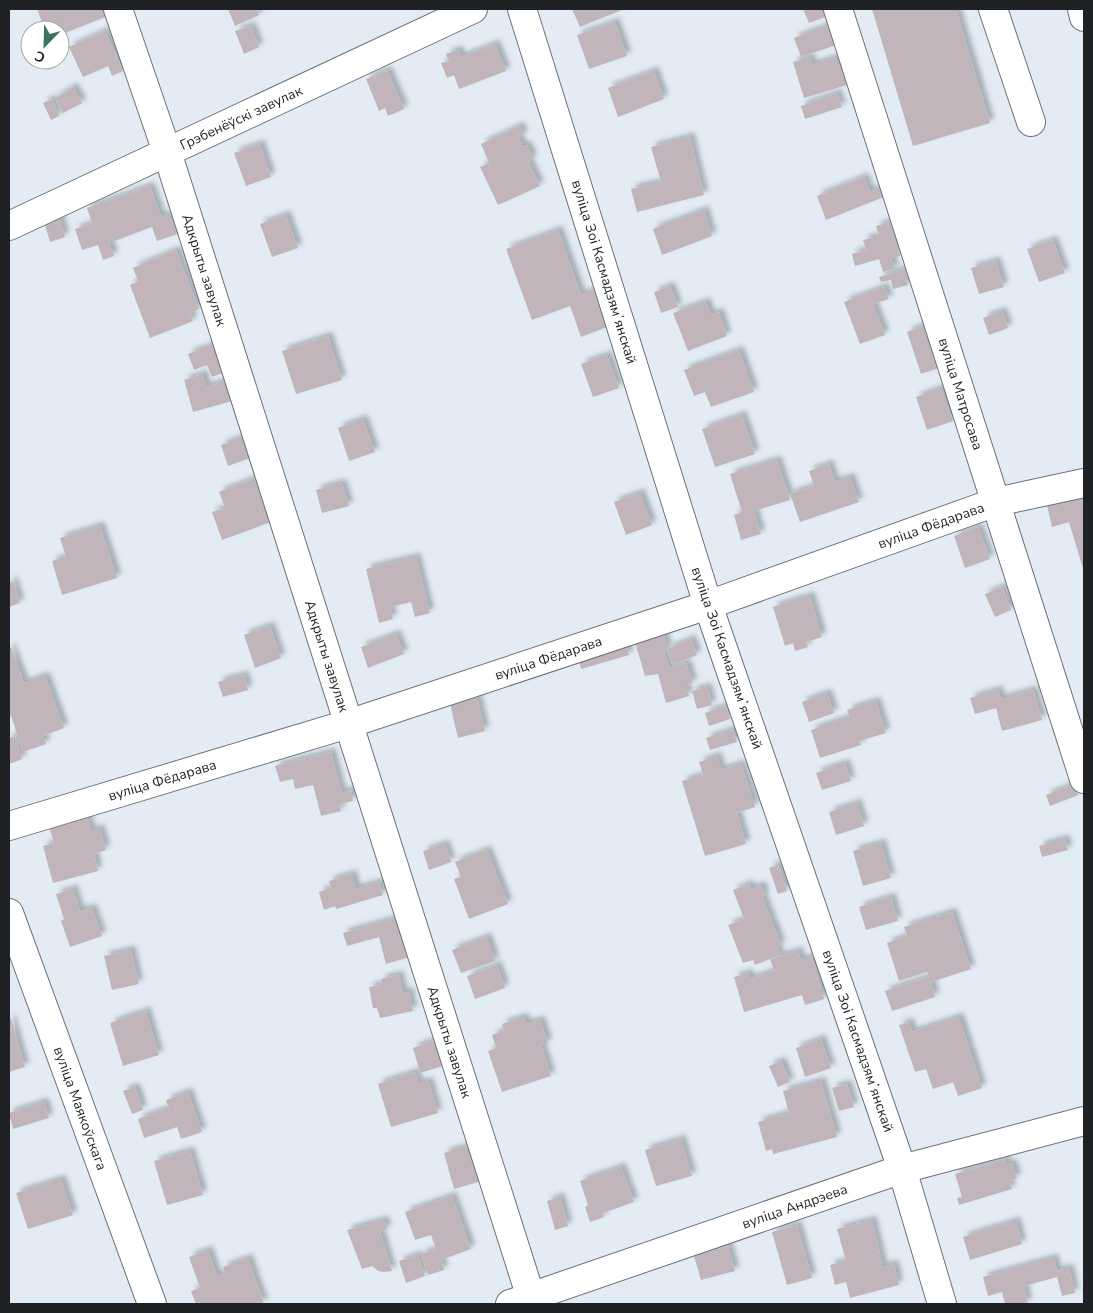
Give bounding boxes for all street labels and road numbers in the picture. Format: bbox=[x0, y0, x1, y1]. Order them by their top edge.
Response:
street label: Грэбенёўскі завулак bbox=[177, 80, 306, 154]
street label: вуліца Зоі Касмадзямʼянскай bbox=[567, 178, 641, 366]
street label: Адкрыты завулак bbox=[178, 212, 231, 329]
street label: вуліца Матросава bbox=[934, 335, 988, 452]
street label: вуліца Фёдарава bbox=[875, 497, 987, 553]
street label: вуліца Зоі Касмадзямʼянскай bbox=[687, 564, 767, 752]
street label: Адкрыты завулак bbox=[300, 598, 354, 715]
street label: вуліца Фёдарава bbox=[492, 631, 604, 684]
street label: вуліца Фёдарава bbox=[106, 755, 219, 805]
street label: вуліца Зоі Касмадзямʼянскай bbox=[818, 947, 898, 1135]
street label: Адкрыты завулак bbox=[423, 984, 477, 1101]
street label: вуліца Маякоўскага bbox=[49, 1044, 112, 1173]
street label: вуліца Андрэева bbox=[739, 1179, 850, 1233]

